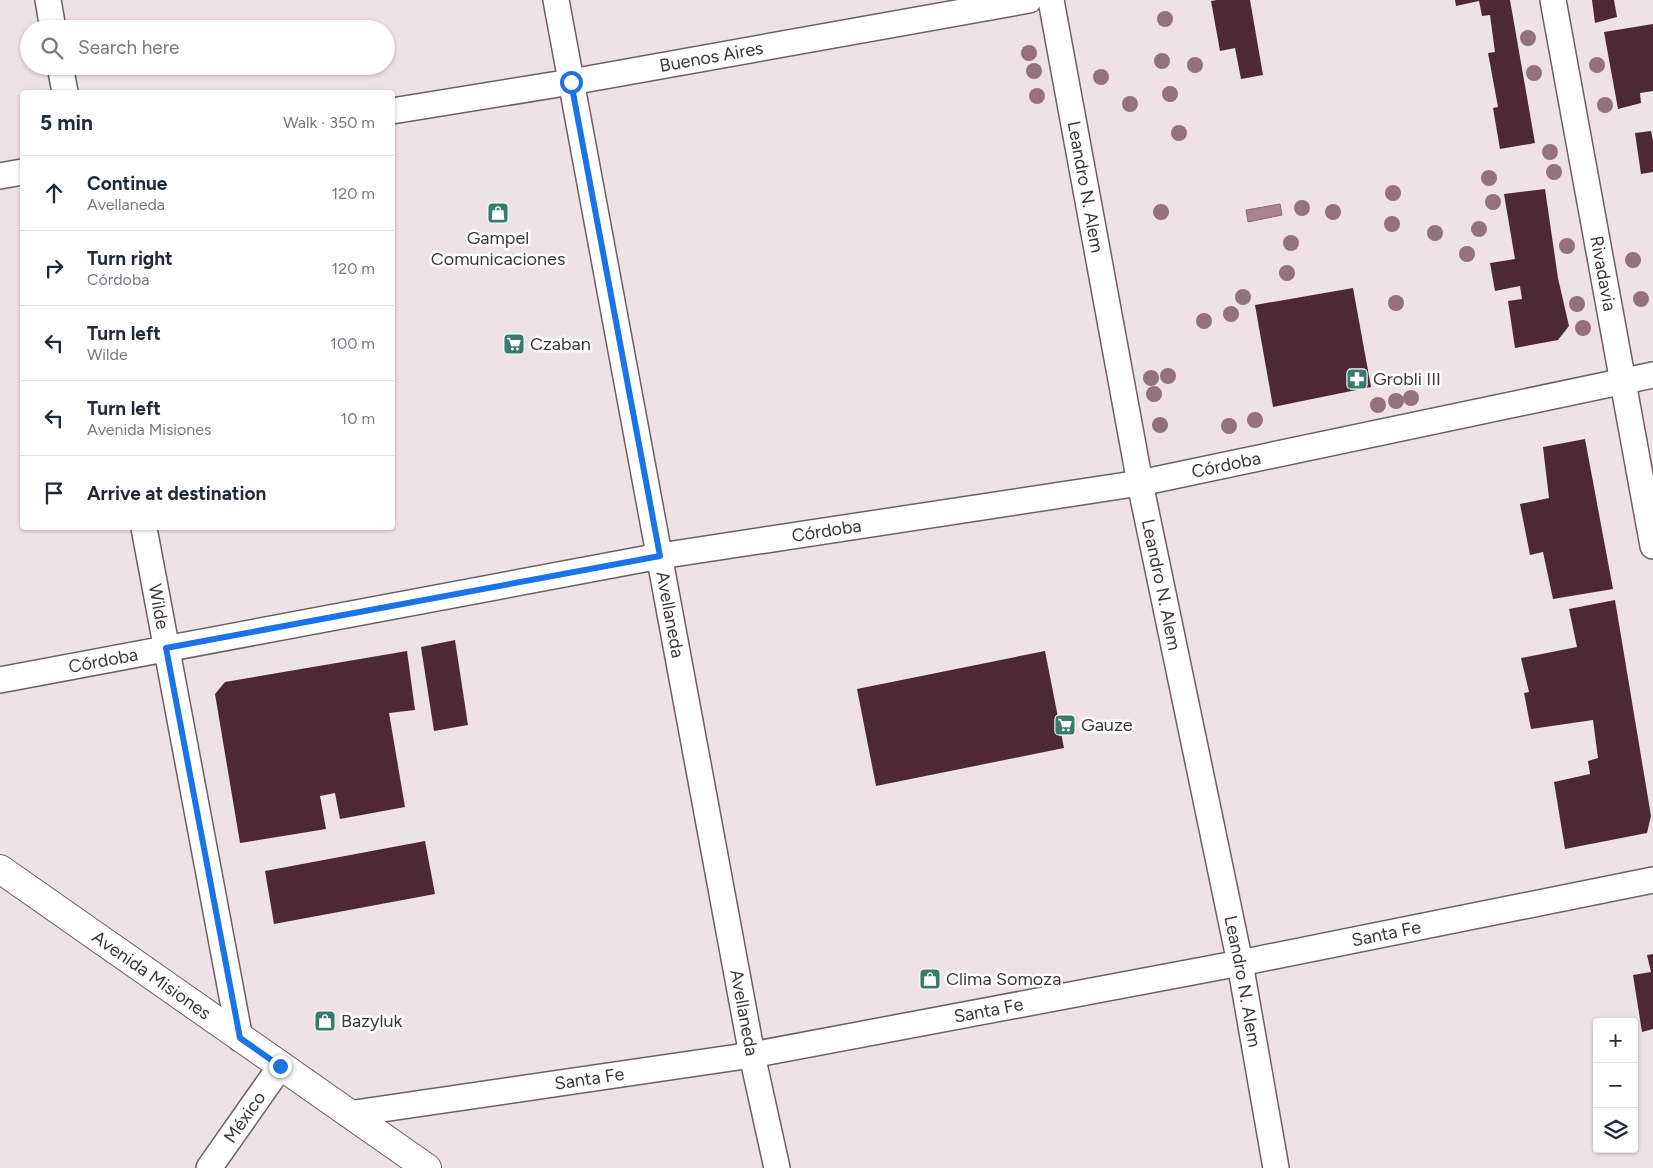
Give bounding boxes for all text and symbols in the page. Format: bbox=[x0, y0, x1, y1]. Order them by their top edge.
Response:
search box bbox=[20, 20, 395, 75]
icon: search bbox=[38, 34, 66, 62]
text: Search here bbox=[78, 36, 180, 59]
street label: Buenos Aires bbox=[658, 37, 765, 77]
route start bbox=[560, 71, 583, 94]
text: 5 min bbox=[40, 110, 93, 135]
text: Walk · 350 m bbox=[283, 113, 375, 132]
street label: Leandro N. Alem bbox=[1063, 119, 1108, 254]
text: Continue bbox=[87, 172, 167, 195]
icon: ahead bbox=[40, 179, 68, 207]
text: 120 m bbox=[332, 184, 375, 203]
text: Avellaneda bbox=[87, 195, 165, 214]
shop icon: Gampel Comunicaciones bbox=[486, 201, 510, 225]
place label: Gampel Comunicaciones bbox=[431, 227, 565, 270]
street label: Rivadavia bbox=[1585, 234, 1621, 313]
text: Turn right bbox=[87, 247, 173, 270]
icon: right bbox=[40, 254, 68, 282]
text: 120 m bbox=[332, 259, 375, 278]
text: Córdoba bbox=[87, 270, 149, 289]
text: Turn left bbox=[87, 322, 161, 345]
icon: left bbox=[40, 329, 68, 357]
supermarket icon: Czaban bbox=[502, 332, 526, 356]
place label: Czaban bbox=[530, 333, 591, 355]
text: 100 m bbox=[330, 334, 375, 353]
text: Wilde bbox=[87, 345, 128, 364]
pharmacy icon: Grobli III bbox=[1345, 367, 1369, 391]
place label: Grobli III bbox=[1373, 368, 1441, 390]
text: Turn left bbox=[87, 397, 161, 420]
icon: left bbox=[40, 404, 68, 432]
text: 10 m bbox=[341, 409, 375, 428]
text: Avenida Misiones bbox=[87, 420, 211, 439]
street label: Córdoba bbox=[1189, 447, 1263, 483]
icon: arrive bbox=[40, 479, 68, 507]
text: Arrive at destination bbox=[87, 482, 266, 505]
street label: Córdoba bbox=[790, 515, 863, 547]
street label: Leandro N. Alem bbox=[1137, 517, 1186, 652]
street label: Avellaneda bbox=[651, 569, 689, 660]
street label: Wilde bbox=[144, 582, 174, 631]
street label: Córdoba bbox=[67, 643, 140, 678]
supermarket icon: Gauze bbox=[1053, 713, 1077, 737]
place label: Gauze bbox=[1081, 714, 1133, 736]
street label: Leandro N. Alem bbox=[1219, 914, 1266, 1049]
street label: Santa Fe bbox=[1350, 916, 1423, 951]
street label: Avenida Misiones bbox=[88, 926, 215, 1024]
shop icon: Clima Somoza bbox=[918, 967, 942, 991]
street label: Avellaneda bbox=[725, 968, 763, 1058]
place label: Clima Somoza bbox=[946, 968, 1061, 990]
street label: Santa Fe bbox=[952, 993, 1025, 1028]
shop icon: Bazyluk bbox=[313, 1009, 337, 1033]
place label: Bazyluk bbox=[341, 1010, 402, 1032]
map controls bbox=[1593, 1018, 1638, 1153]
button: + bbox=[1593, 1018, 1638, 1063]
route end bbox=[269, 1055, 292, 1078]
street label: Santa Fe bbox=[553, 1063, 626, 1095]
button: − bbox=[1593, 1063, 1638, 1108]
street label: México bbox=[219, 1087, 270, 1147]
button: layers bbox=[1593, 1108, 1638, 1153]

